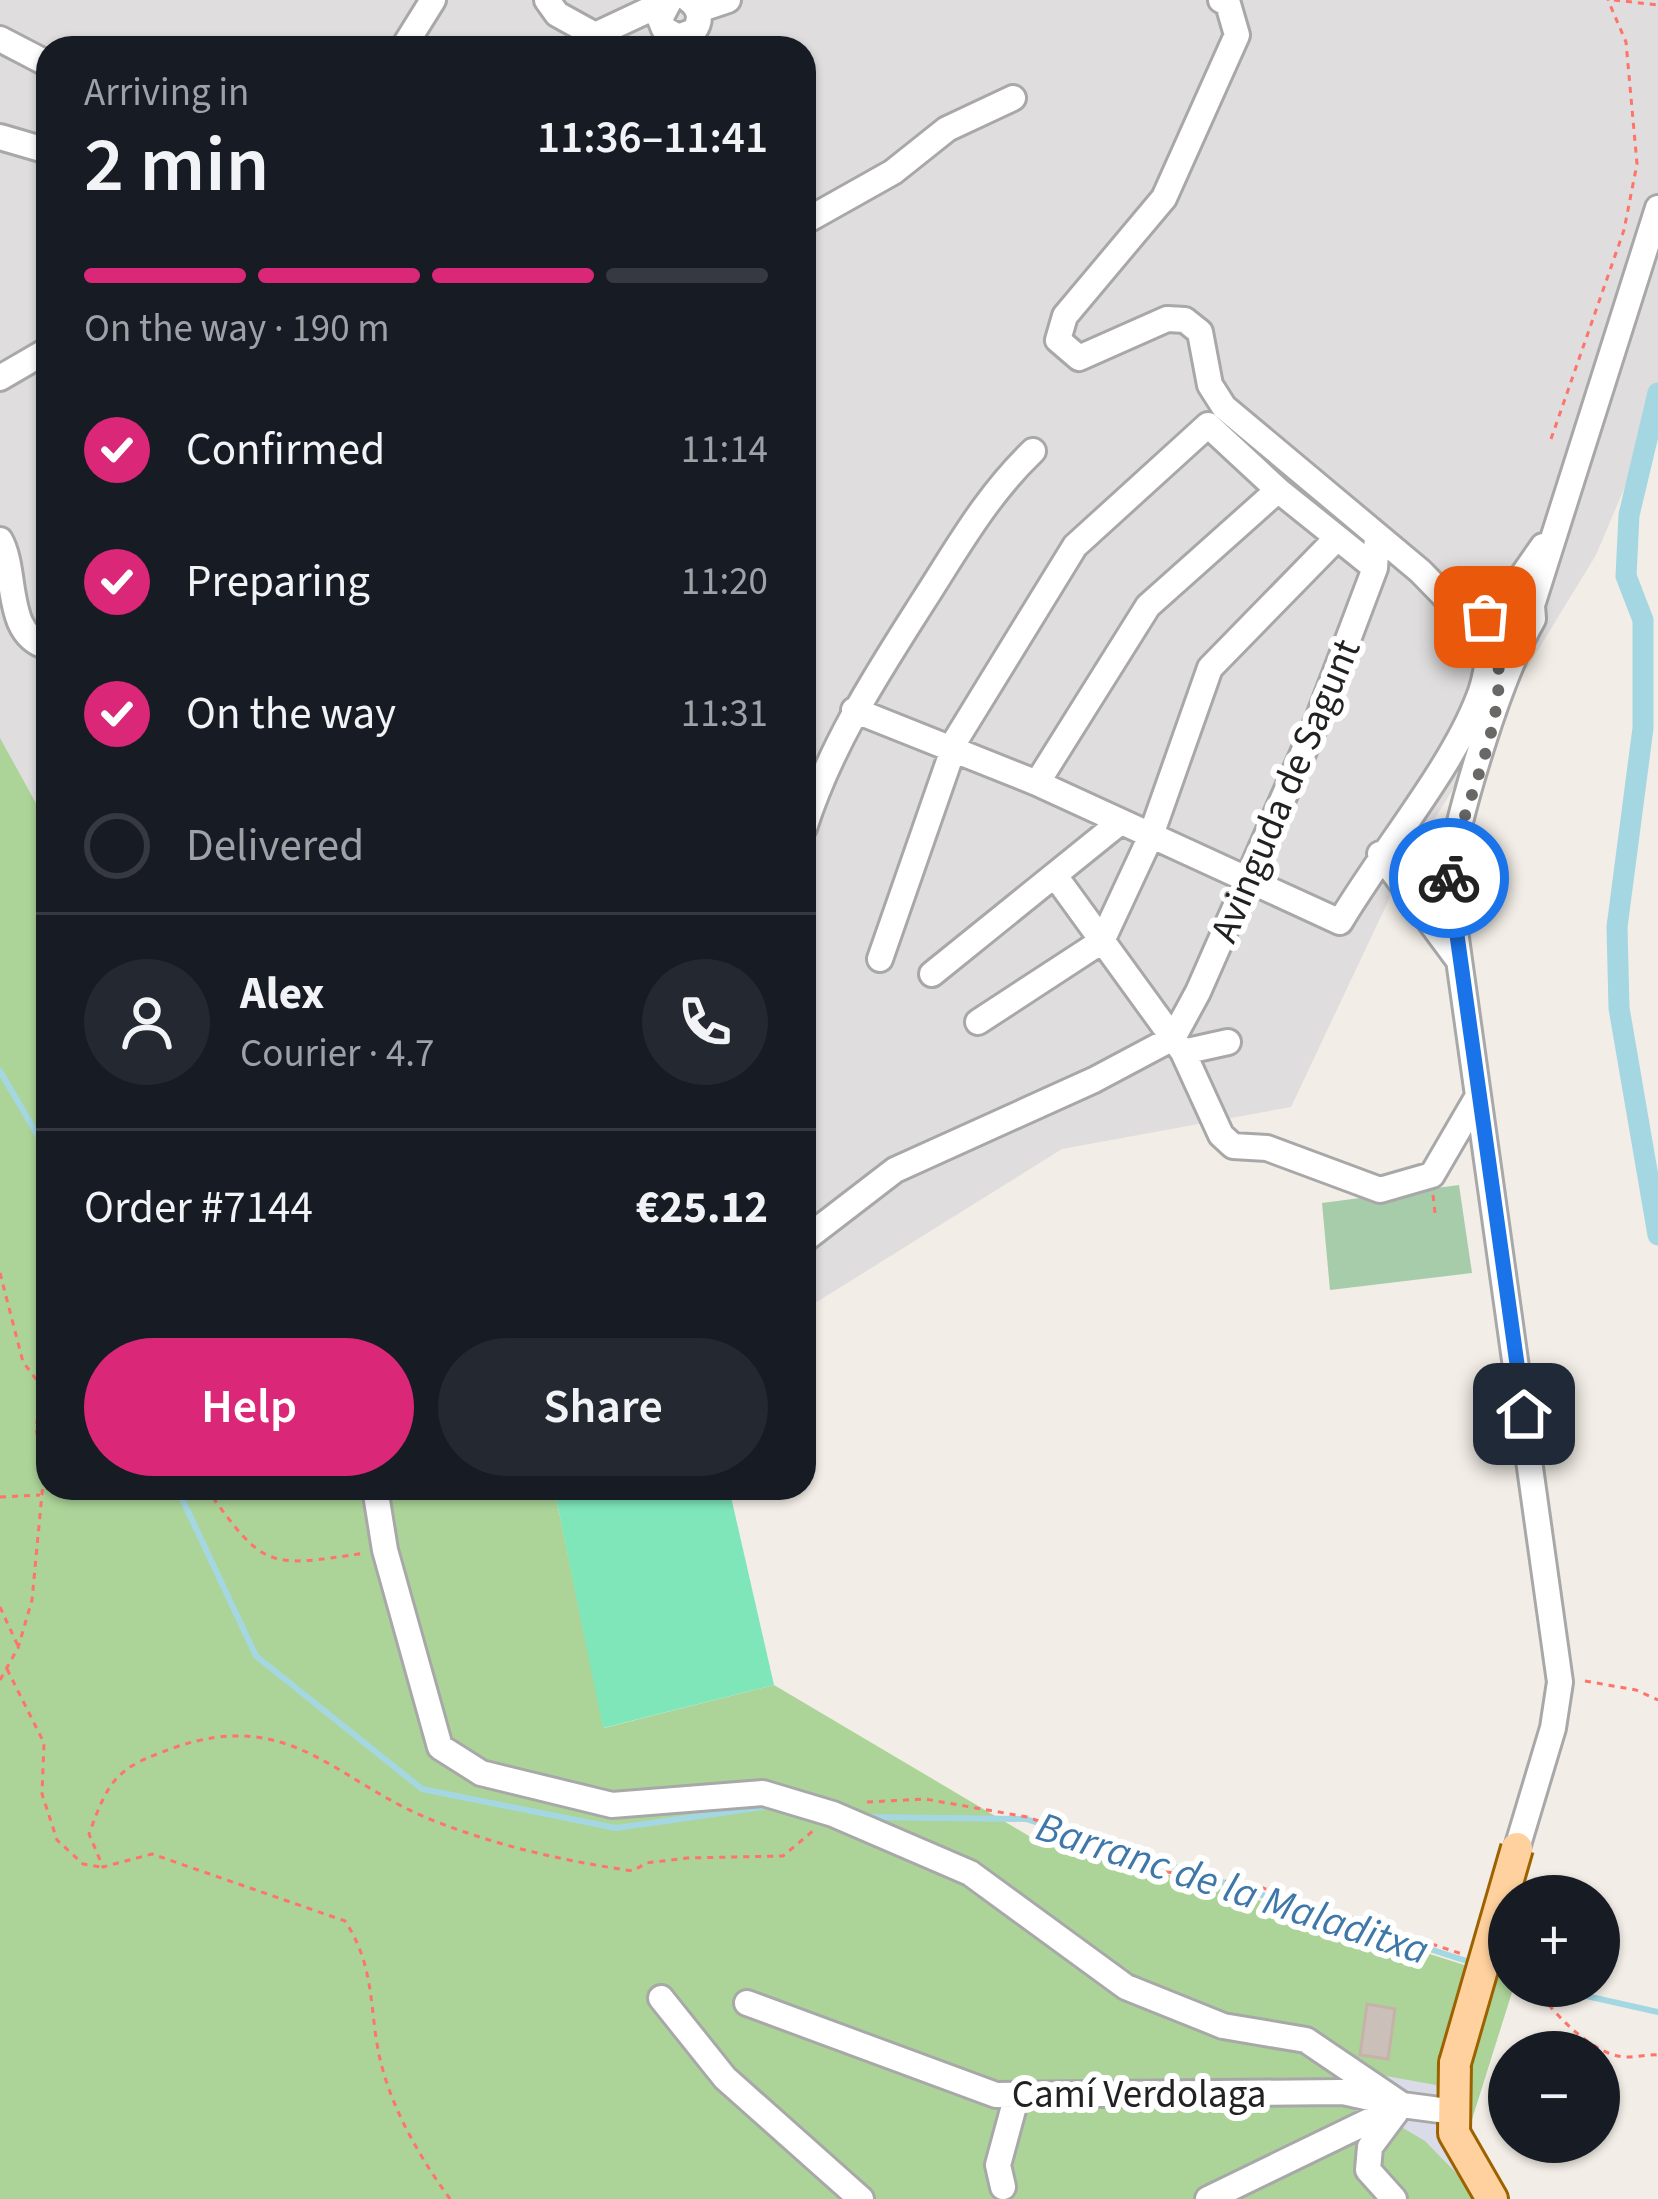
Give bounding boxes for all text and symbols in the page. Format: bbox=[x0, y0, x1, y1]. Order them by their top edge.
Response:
text: Arriving in bbox=[84, 65, 249, 121]
text: 11:36–11:41 bbox=[537, 106, 768, 170]
text: 2 min bbox=[84, 110, 269, 221]
text: On the way · 190 m bbox=[84, 301, 390, 357]
icon: check bbox=[84, 417, 150, 483]
text: Confirmed bbox=[186, 418, 385, 482]
text: 11:14 bbox=[681, 422, 768, 478]
icon: check bbox=[84, 549, 150, 615]
text: Preparing bbox=[186, 550, 370, 614]
text: 11:20 bbox=[681, 554, 768, 610]
pin bbox=[1434, 566, 1536, 668]
icon: bag bbox=[1452, 584, 1518, 650]
street label: Avinguda de Sagunt bbox=[1197, 630, 1375, 951]
icon: check bbox=[84, 681, 150, 747]
text: On the way bbox=[186, 682, 396, 746]
text: 11:31 bbox=[681, 686, 768, 742]
text: Delivered bbox=[186, 814, 364, 878]
courier bbox=[1389, 818, 1509, 938]
icon: bike bbox=[1416, 845, 1482, 911]
button: person bbox=[84, 959, 210, 1085]
button: phone bbox=[642, 959, 768, 1085]
text: Alex bbox=[240, 962, 324, 1026]
text: Courier · 4.7 bbox=[240, 1026, 434, 1082]
text: Order #7144 bbox=[84, 1176, 313, 1240]
text: €25.12 bbox=[636, 1176, 768, 1240]
button: Help bbox=[84, 1338, 414, 1476]
button: Share bbox=[438, 1338, 768, 1476]
pin bbox=[1473, 1363, 1575, 1465]
icon: home bbox=[1491, 1381, 1557, 1447]
water label: Barranc de la Maladitxa bbox=[1029, 1797, 1436, 1981]
map controls bbox=[1488, 1875, 1620, 2163]
button: + bbox=[1488, 1875, 1620, 2007]
button: − bbox=[1488, 2031, 1620, 2163]
street label: Camí Verdolaga bbox=[1012, 2067, 1266, 2123]

